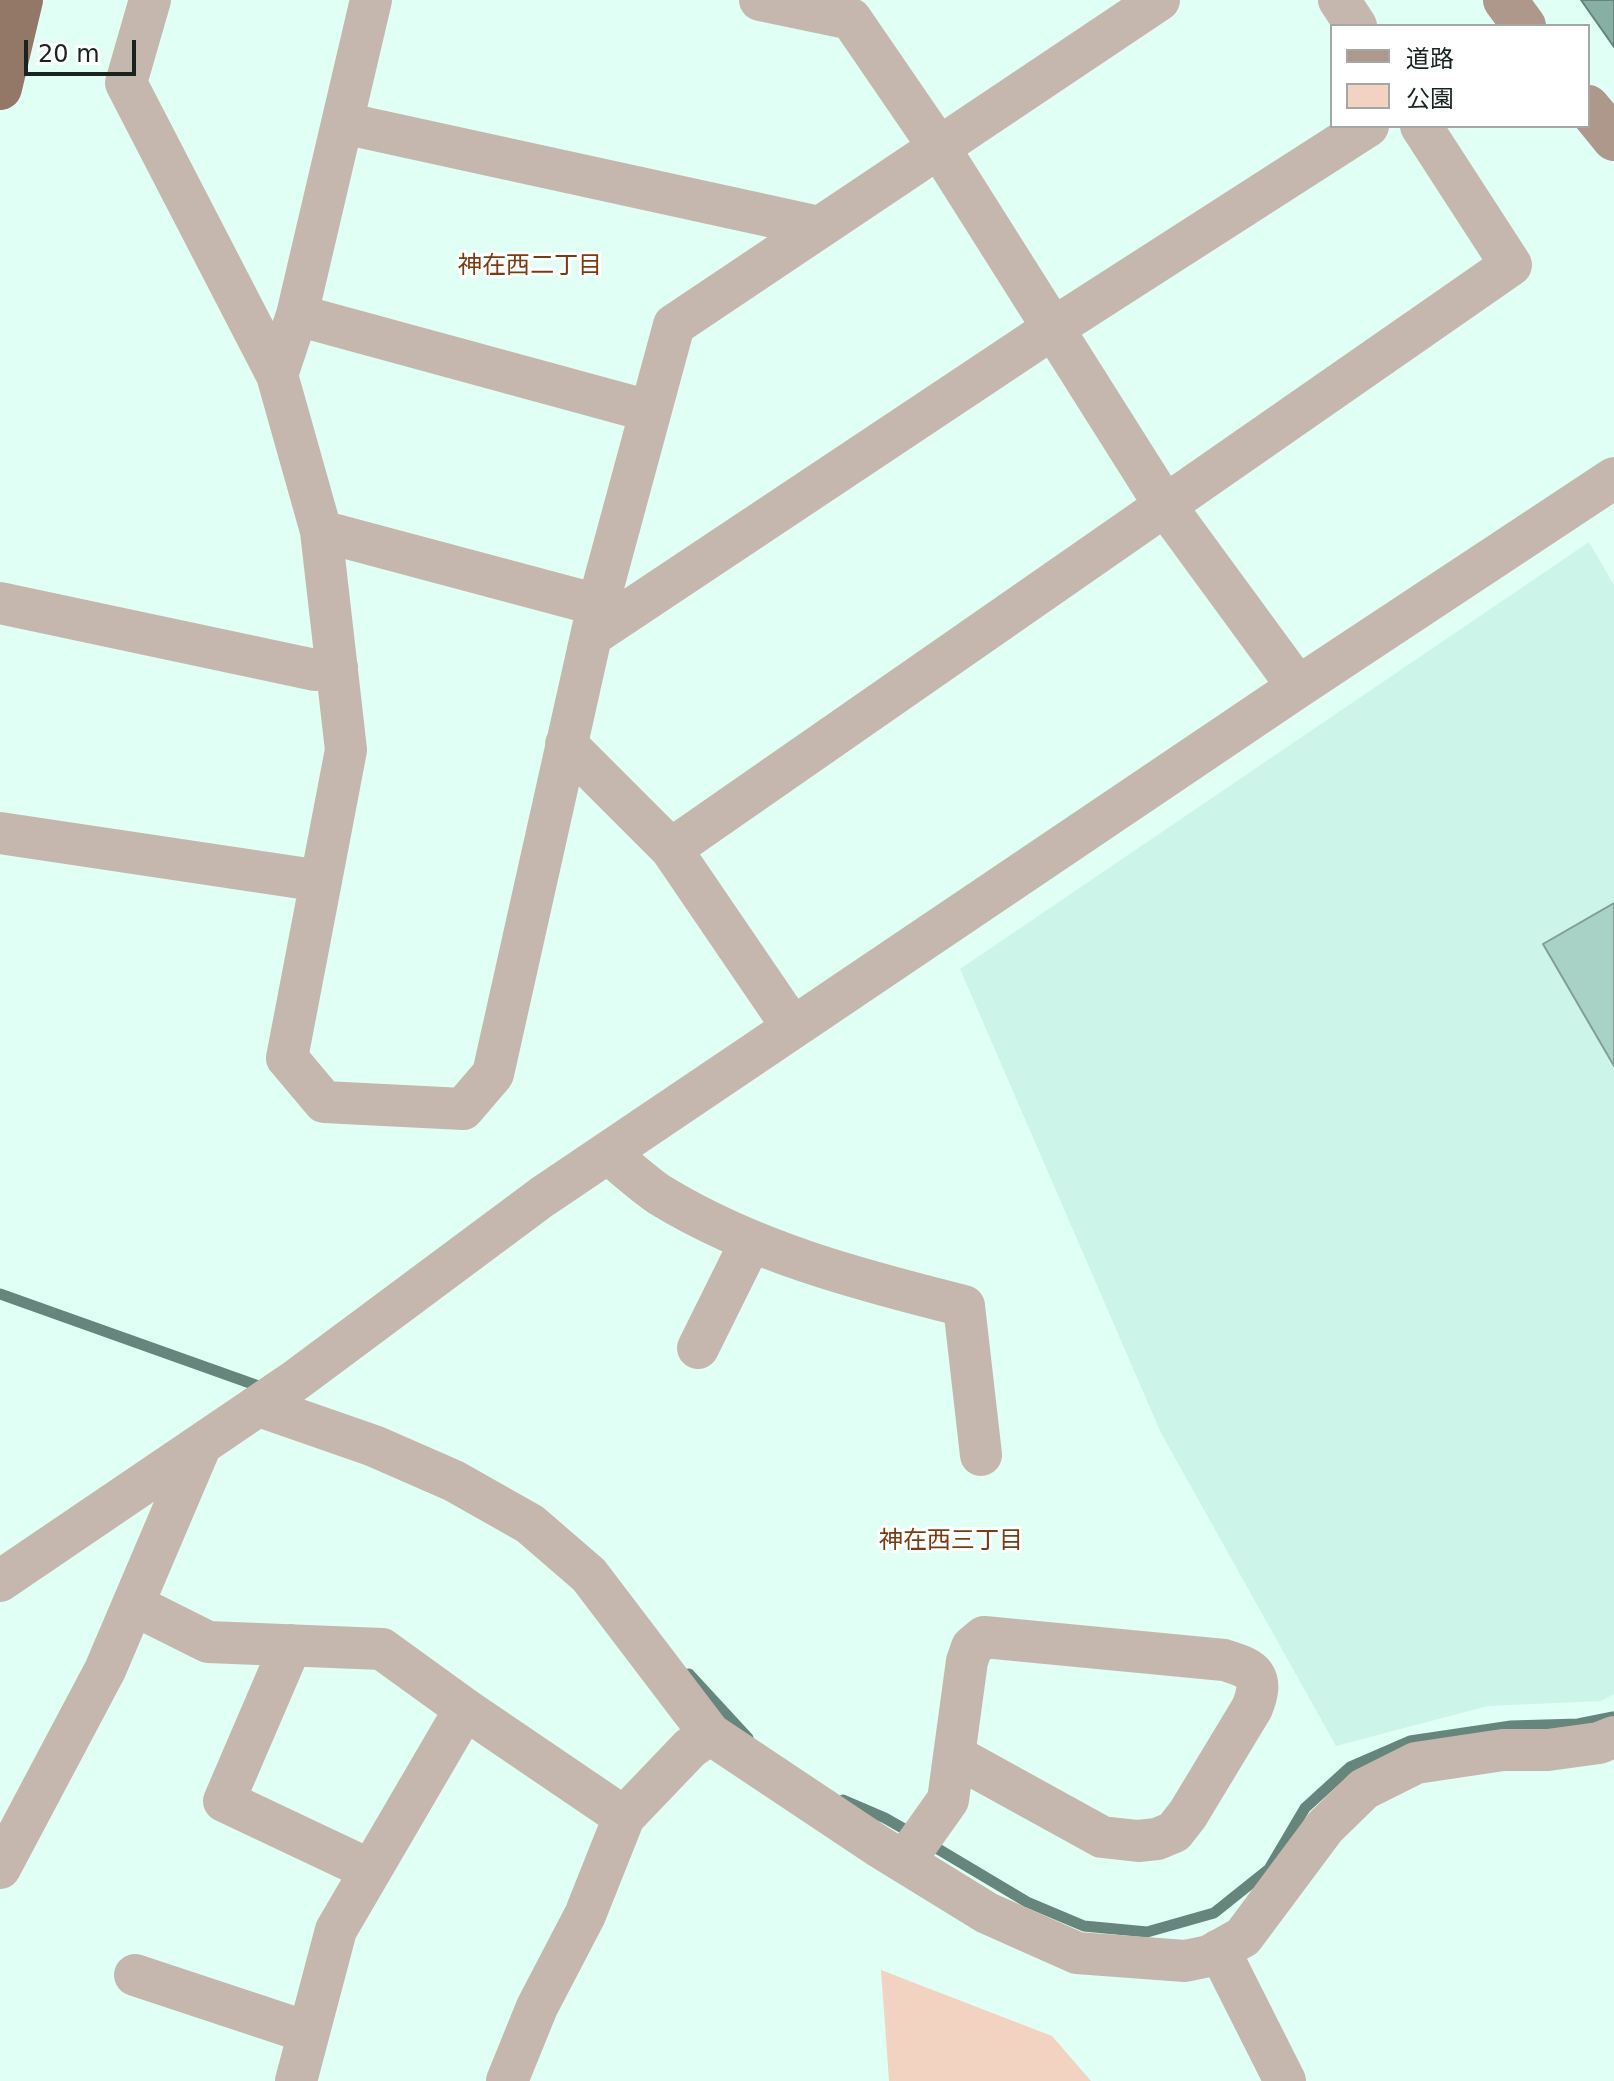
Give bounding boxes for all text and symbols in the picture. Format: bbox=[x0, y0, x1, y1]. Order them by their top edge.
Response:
scale bar bbox=[28, 24, 140, 74]
legend bbox=[1330, 24, 1590, 128]
text: 20 m bbox=[38, 40, 100, 68]
text: 道路 bbox=[1406, 45, 1454, 73]
text: 公園 bbox=[1406, 85, 1454, 113]
district label: 神在西二丁目 bbox=[458, 253, 602, 281]
district label: 神在西三丁目 bbox=[879, 1528, 1023, 1556]

